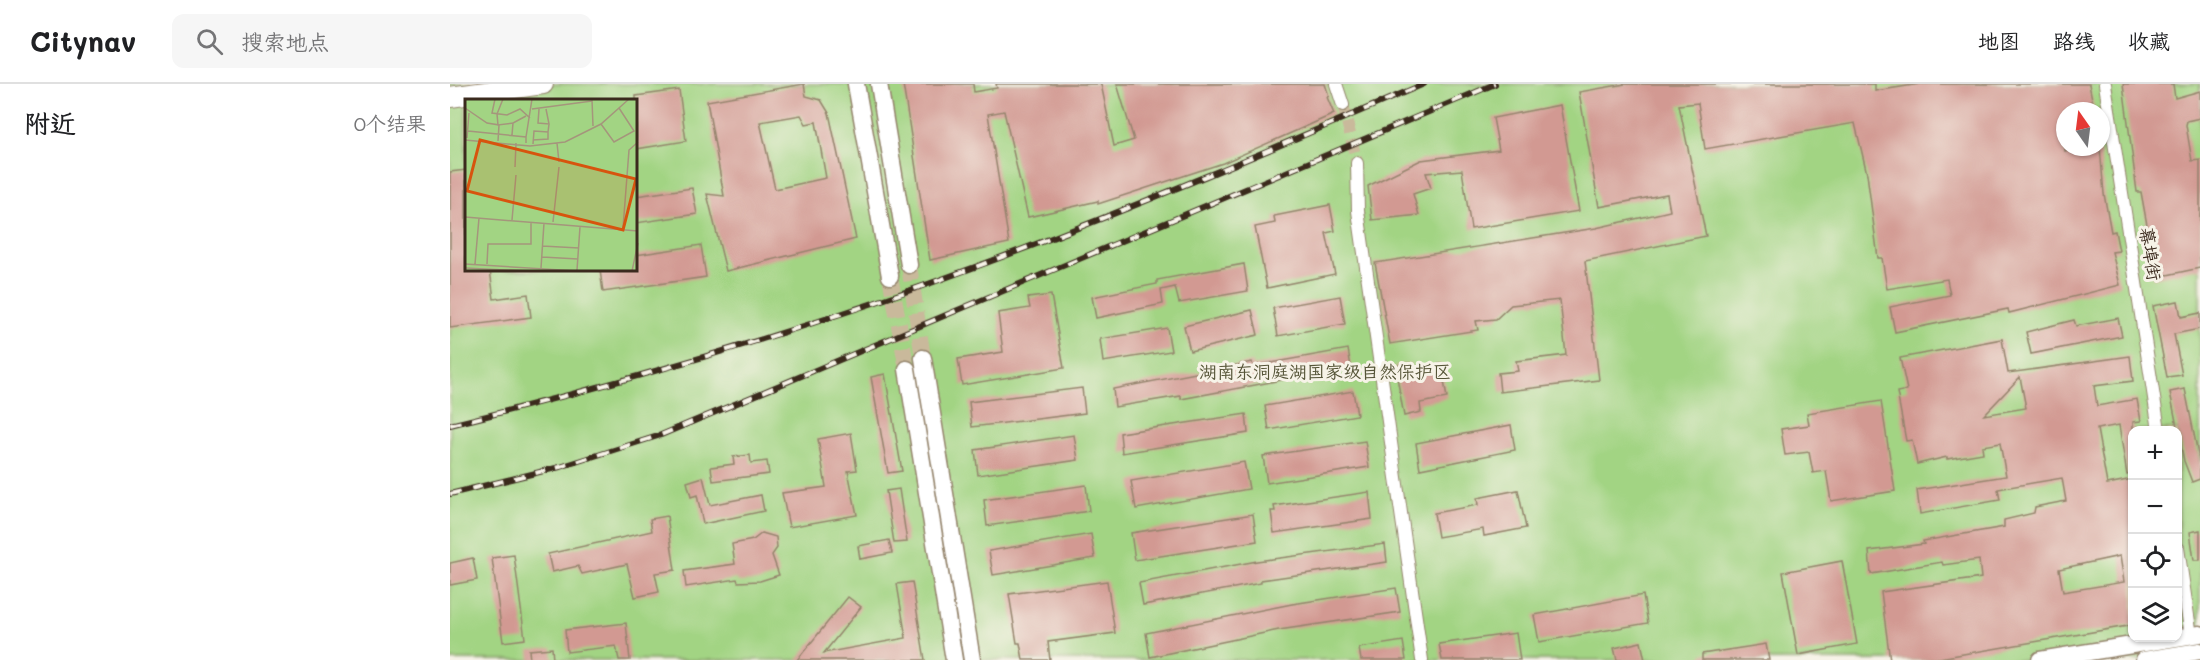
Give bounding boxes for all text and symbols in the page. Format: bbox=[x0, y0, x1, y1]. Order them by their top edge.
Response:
search box bbox=[172, 14, 592, 68]
text: Citynav bbox=[30, 23, 136, 59]
icon: search bbox=[193, 25, 226, 58]
text: 搜索地点 bbox=[241, 27, 329, 56]
text: 地图 bbox=[1978, 27, 2020, 54]
text: 路线 bbox=[2053, 27, 2095, 54]
text: 收藏 bbox=[2128, 27, 2170, 54]
inset map bbox=[465, 99, 638, 272]
north arrow bbox=[2056, 102, 2110, 156]
text: 附近 bbox=[24, 106, 76, 140]
text: 0个结果 bbox=[354, 110, 426, 136]
street label: 幕埠街 bbox=[2135, 225, 2167, 282]
park label: 湖南东洞庭湖国家级自然保护区 bbox=[1199, 359, 1451, 383]
map controls bbox=[2128, 426, 2182, 642]
button: + bbox=[2128, 426, 2182, 480]
button: − bbox=[2128, 480, 2182, 534]
button: locate bbox=[2128, 534, 2182, 588]
button: layers bbox=[2128, 588, 2182, 642]

